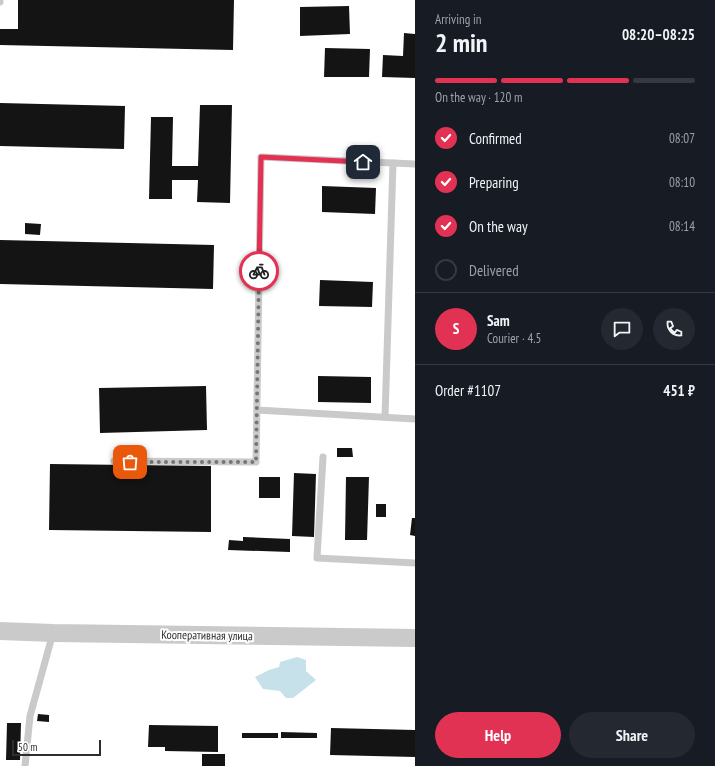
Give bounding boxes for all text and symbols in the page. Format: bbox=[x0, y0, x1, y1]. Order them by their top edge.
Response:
text: Arriving in bbox=[435, 11, 482, 28]
text: 08:20–08:25 bbox=[622, 25, 695, 44]
text: 2 min bbox=[435, 26, 488, 59]
text: On the way · 120 m bbox=[435, 89, 522, 106]
icon: check bbox=[435, 127, 457, 149]
text: Confirmed bbox=[469, 129, 522, 148]
text: 08:07 bbox=[669, 130, 695, 147]
pin bbox=[346, 145, 380, 179]
icon: home bbox=[352, 151, 374, 173]
icon: check bbox=[435, 171, 457, 193]
text: Preparing bbox=[469, 173, 519, 192]
text: 08:10 bbox=[669, 174, 695, 191]
icon: check bbox=[435, 215, 457, 237]
text: On the way bbox=[469, 217, 528, 236]
text: 08:14 bbox=[669, 218, 695, 235]
courier bbox=[239, 251, 279, 291]
icon: bike bbox=[248, 260, 270, 282]
text: Delivered bbox=[469, 261, 519, 280]
button: chat bbox=[601, 308, 643, 350]
button: phone bbox=[653, 308, 695, 350]
text: Sam bbox=[487, 311, 510, 330]
text: S bbox=[453, 319, 459, 338]
text: Courier · 4.5 bbox=[487, 330, 541, 347]
text: Order #1107 bbox=[435, 381, 501, 400]
text: 451 ₽ bbox=[663, 381, 695, 400]
pin bbox=[113, 445, 147, 479]
icon: bag bbox=[119, 451, 141, 473]
street label: Кооперативная улица bbox=[161, 627, 253, 643]
button: Help bbox=[435, 712, 561, 758]
button: Share bbox=[569, 712, 695, 758]
scale bar bbox=[12, 738, 101, 757]
text: 50 m bbox=[18, 740, 37, 754]

